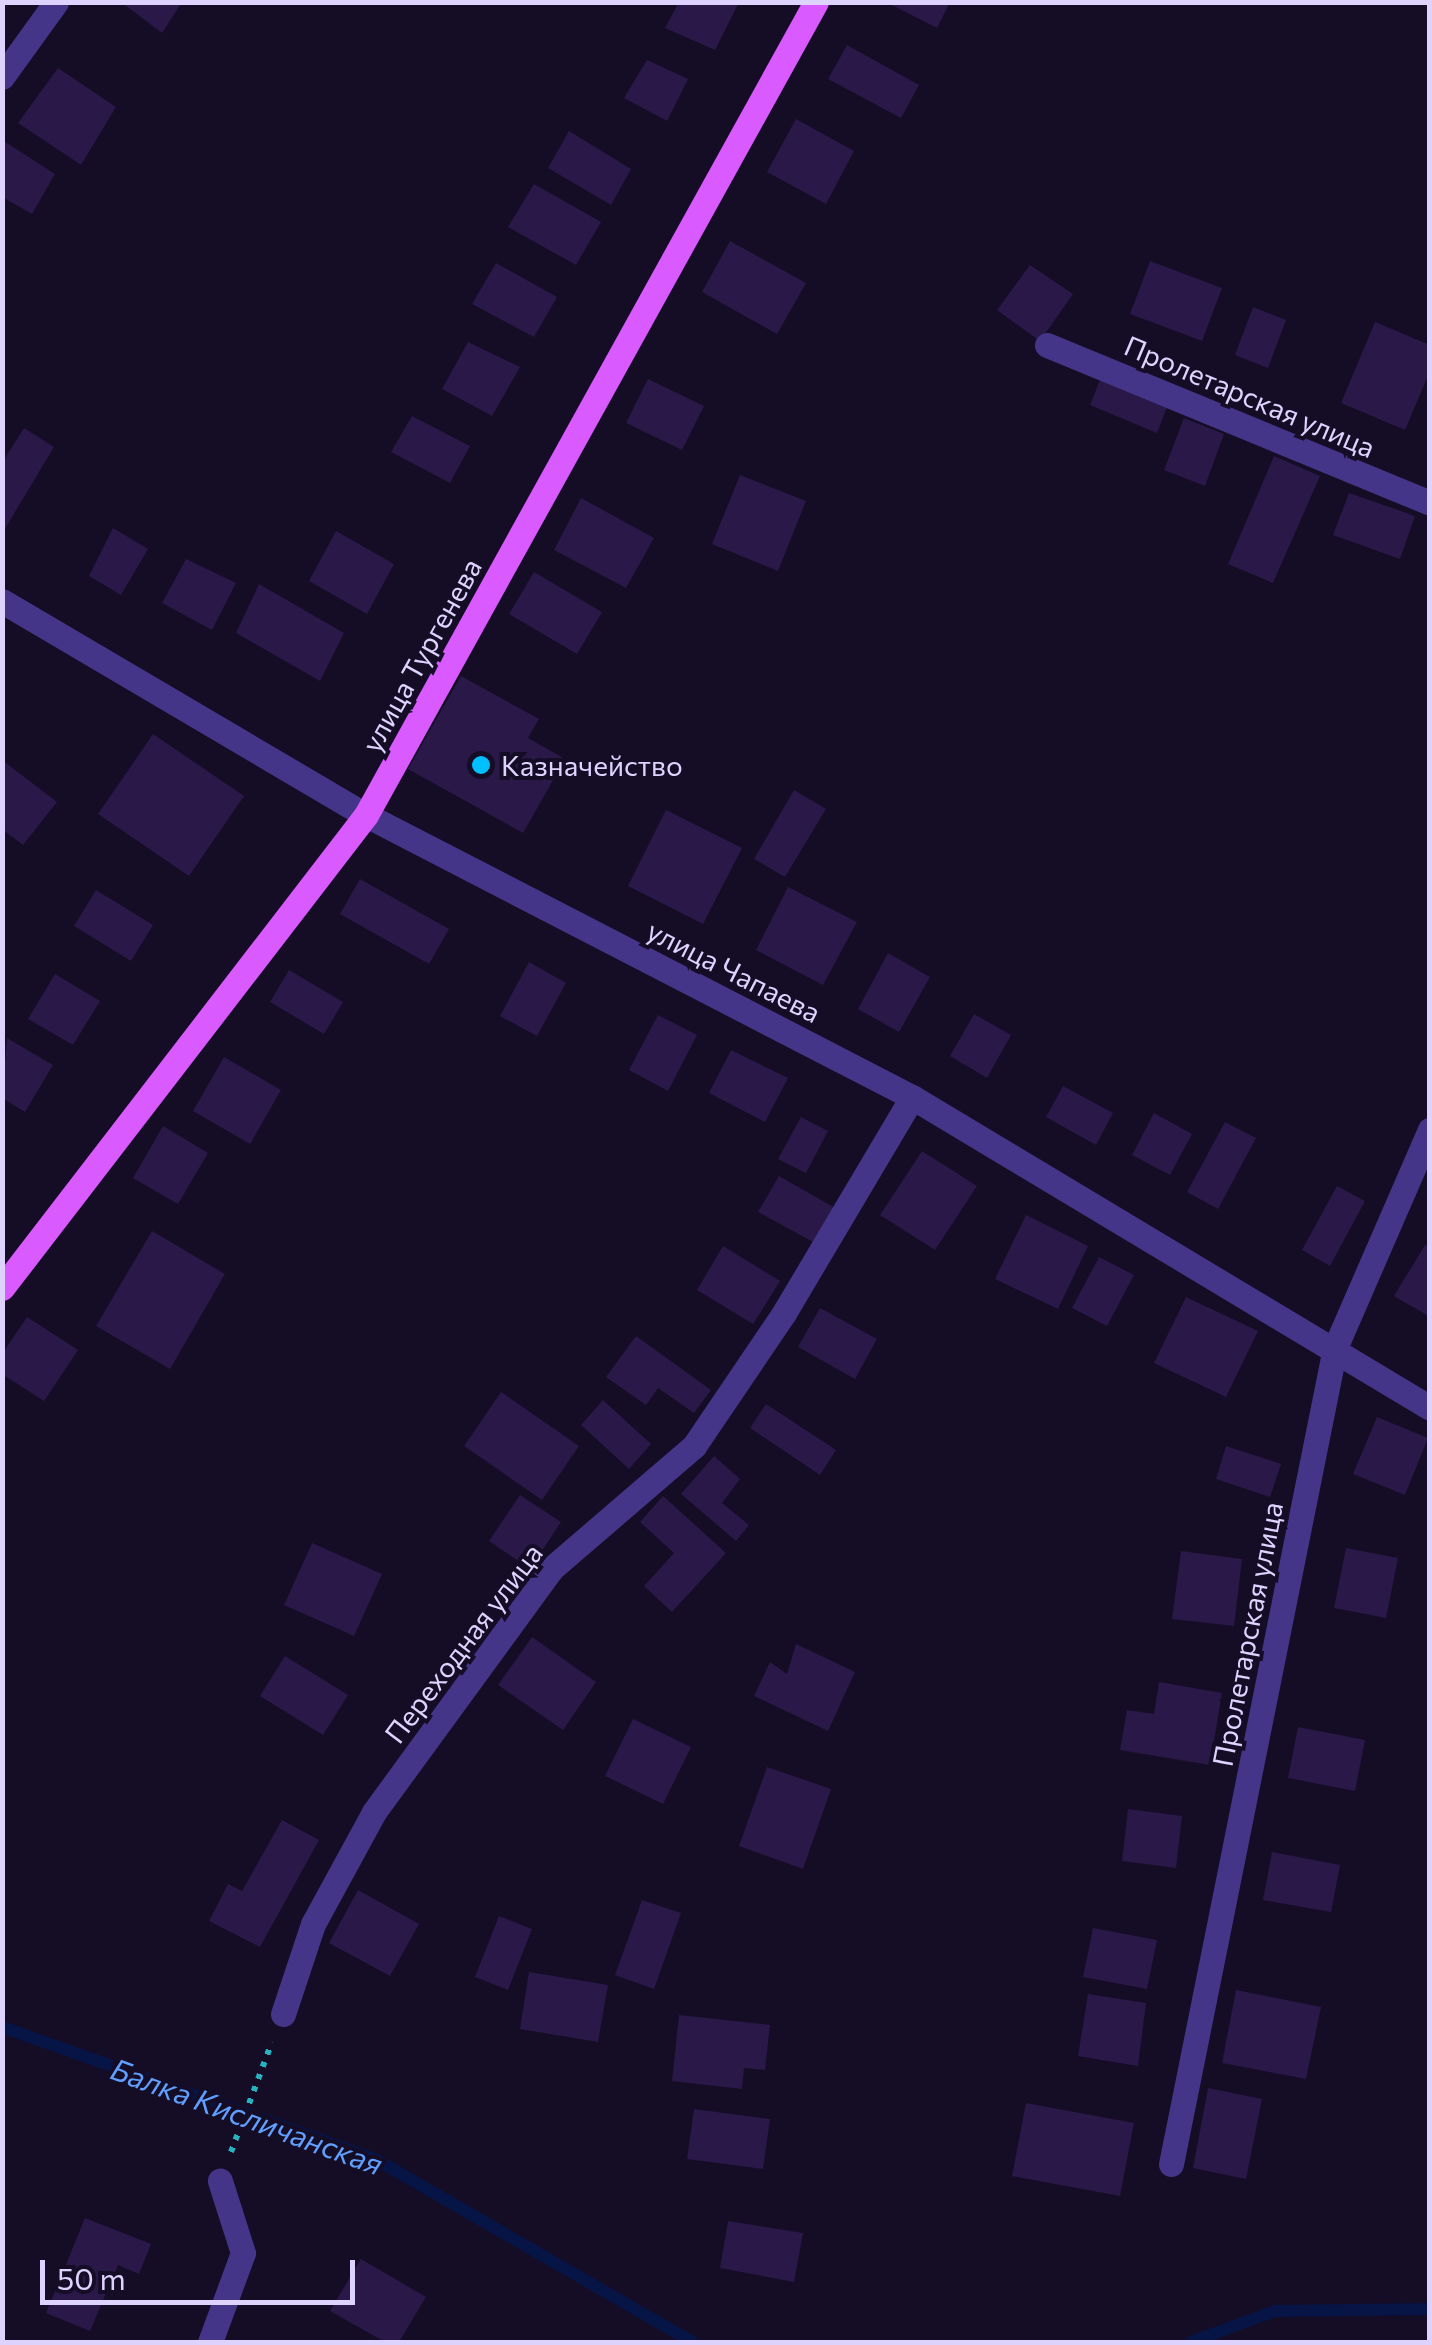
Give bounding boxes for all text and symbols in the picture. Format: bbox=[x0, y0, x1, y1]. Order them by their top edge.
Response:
street label: Пролетарская улица bbox=[1120, 328, 1380, 464]
street label: улица Тургенева bbox=[354, 552, 488, 758]
place label: Казначейство bbox=[501, 748, 683, 782]
marker: Казначейство bbox=[470, 754, 492, 776]
street label: улица Чапаева bbox=[642, 913, 826, 1029]
street label: Пролетарская улица bbox=[1205, 1499, 1289, 1769]
street label: Переходная улица bbox=[377, 1537, 549, 1749]
water label: Балка Кисличанская bbox=[106, 2050, 388, 2182]
scale bar bbox=[45, 2240, 360, 2302]
text: 50 m bbox=[57, 2259, 126, 2296]

